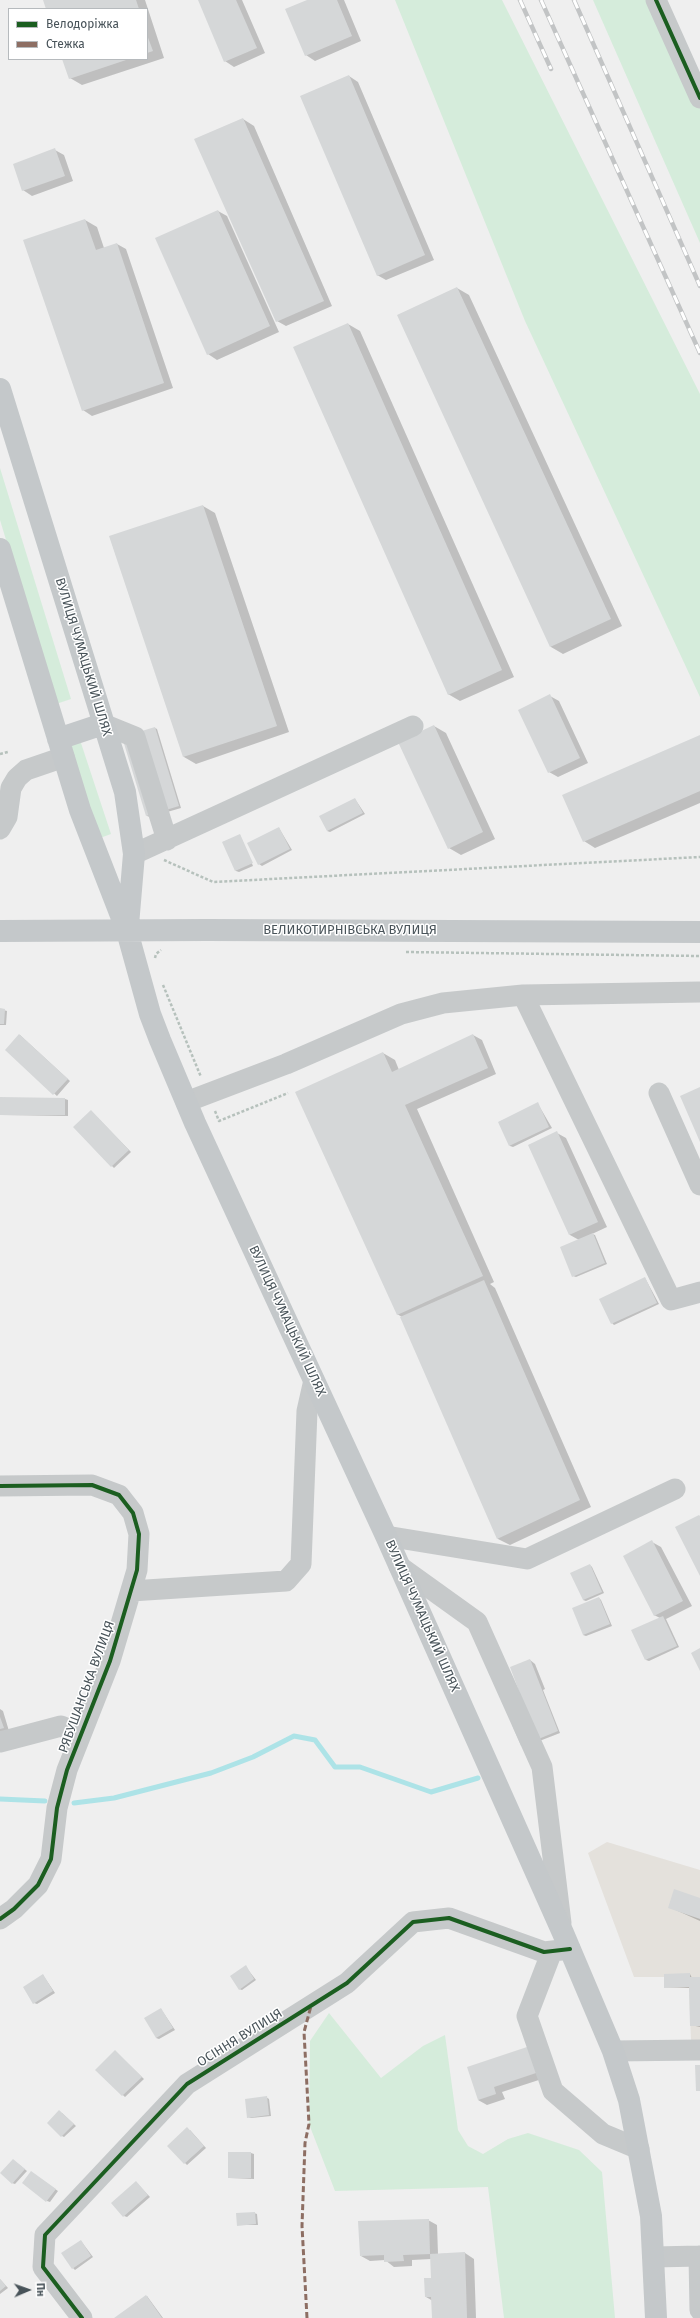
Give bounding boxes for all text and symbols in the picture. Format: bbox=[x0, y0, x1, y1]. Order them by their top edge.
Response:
legend bbox=[8, 8, 148, 60]
text: Велодоріжка bbox=[46, 17, 119, 31]
text: Стежка bbox=[46, 37, 85, 51]
street label: ВУЛИЦЯ ЧУМАЦЬКИЙ ШЛЯХ bbox=[51, 576, 115, 738]
street label: ВЕЛИКОТИРНІВСЬКА ВУЛИЦЯ bbox=[263, 922, 437, 938]
street label: ВУЛИЦЯ ЧУМАЦЬКИЙ ШЛЯХ bbox=[245, 1243, 329, 1399]
street label: ВУЛИЦЯ ЧУМАЦЬКИЙ ШЛЯХ bbox=[381, 1538, 463, 1694]
street label: РЯБУШАНСЬКА ВУЛИЦЯ bbox=[56, 1619, 118, 1755]
street label: ОСІННЯ ВУЛИЦЯ bbox=[195, 2006, 285, 2070]
north arrow bbox=[8, 2270, 48, 2310]
text: Пн bbox=[34, 2282, 47, 2297]

